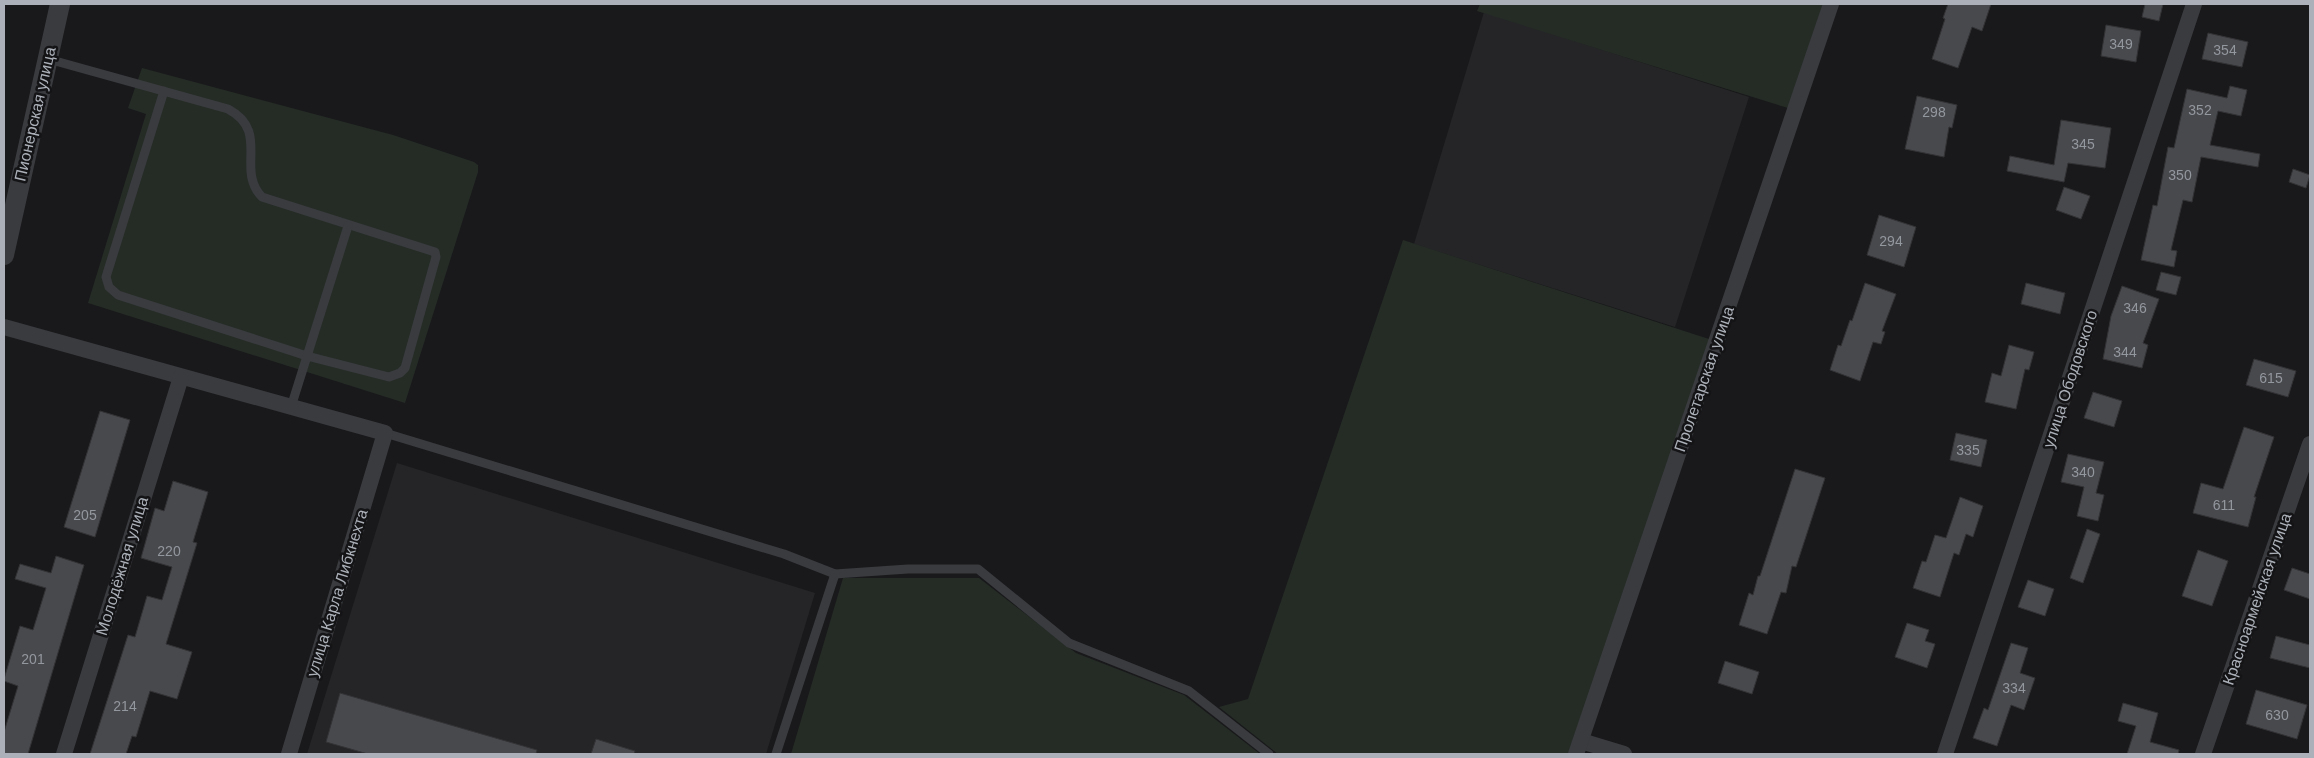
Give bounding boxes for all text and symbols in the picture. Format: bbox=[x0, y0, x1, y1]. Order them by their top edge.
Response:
house number: 349 bbox=[2109, 36, 2133, 52]
house number: 354 bbox=[2213, 42, 2237, 58]
street label: Пионерская улица bbox=[11, 45, 59, 183]
house number: 352 bbox=[2188, 102, 2212, 118]
house number: 298 bbox=[1922, 104, 1946, 120]
house number: 345 bbox=[2071, 136, 2095, 152]
house number: 350 bbox=[2168, 167, 2192, 183]
house number: 294 bbox=[1879, 233, 1903, 249]
house number: 346 bbox=[2123, 300, 2147, 316]
street label: Пролетарская улица bbox=[1671, 304, 1737, 454]
street label: улица Ободовского bbox=[2040, 308, 2100, 450]
house number: 344 bbox=[2113, 344, 2137, 360]
house number: 615 bbox=[2259, 370, 2283, 386]
house number: 335 bbox=[1956, 442, 1980, 458]
house number: 340 bbox=[2071, 464, 2095, 480]
street label: Молодёжная улица bbox=[93, 495, 151, 637]
house number: 611 bbox=[2213, 497, 2235, 513]
house number: 205 bbox=[73, 507, 97, 523]
street label: улица Карла Либкнехта bbox=[303, 507, 371, 679]
street label: Красноармейская улица bbox=[2220, 511, 2295, 687]
house number: 220 bbox=[157, 543, 181, 559]
house number: 201 bbox=[21, 651, 45, 667]
house number: 334 bbox=[2002, 680, 2026, 696]
house number: 214 bbox=[113, 698, 137, 714]
house number: 630 bbox=[2265, 707, 2289, 723]

